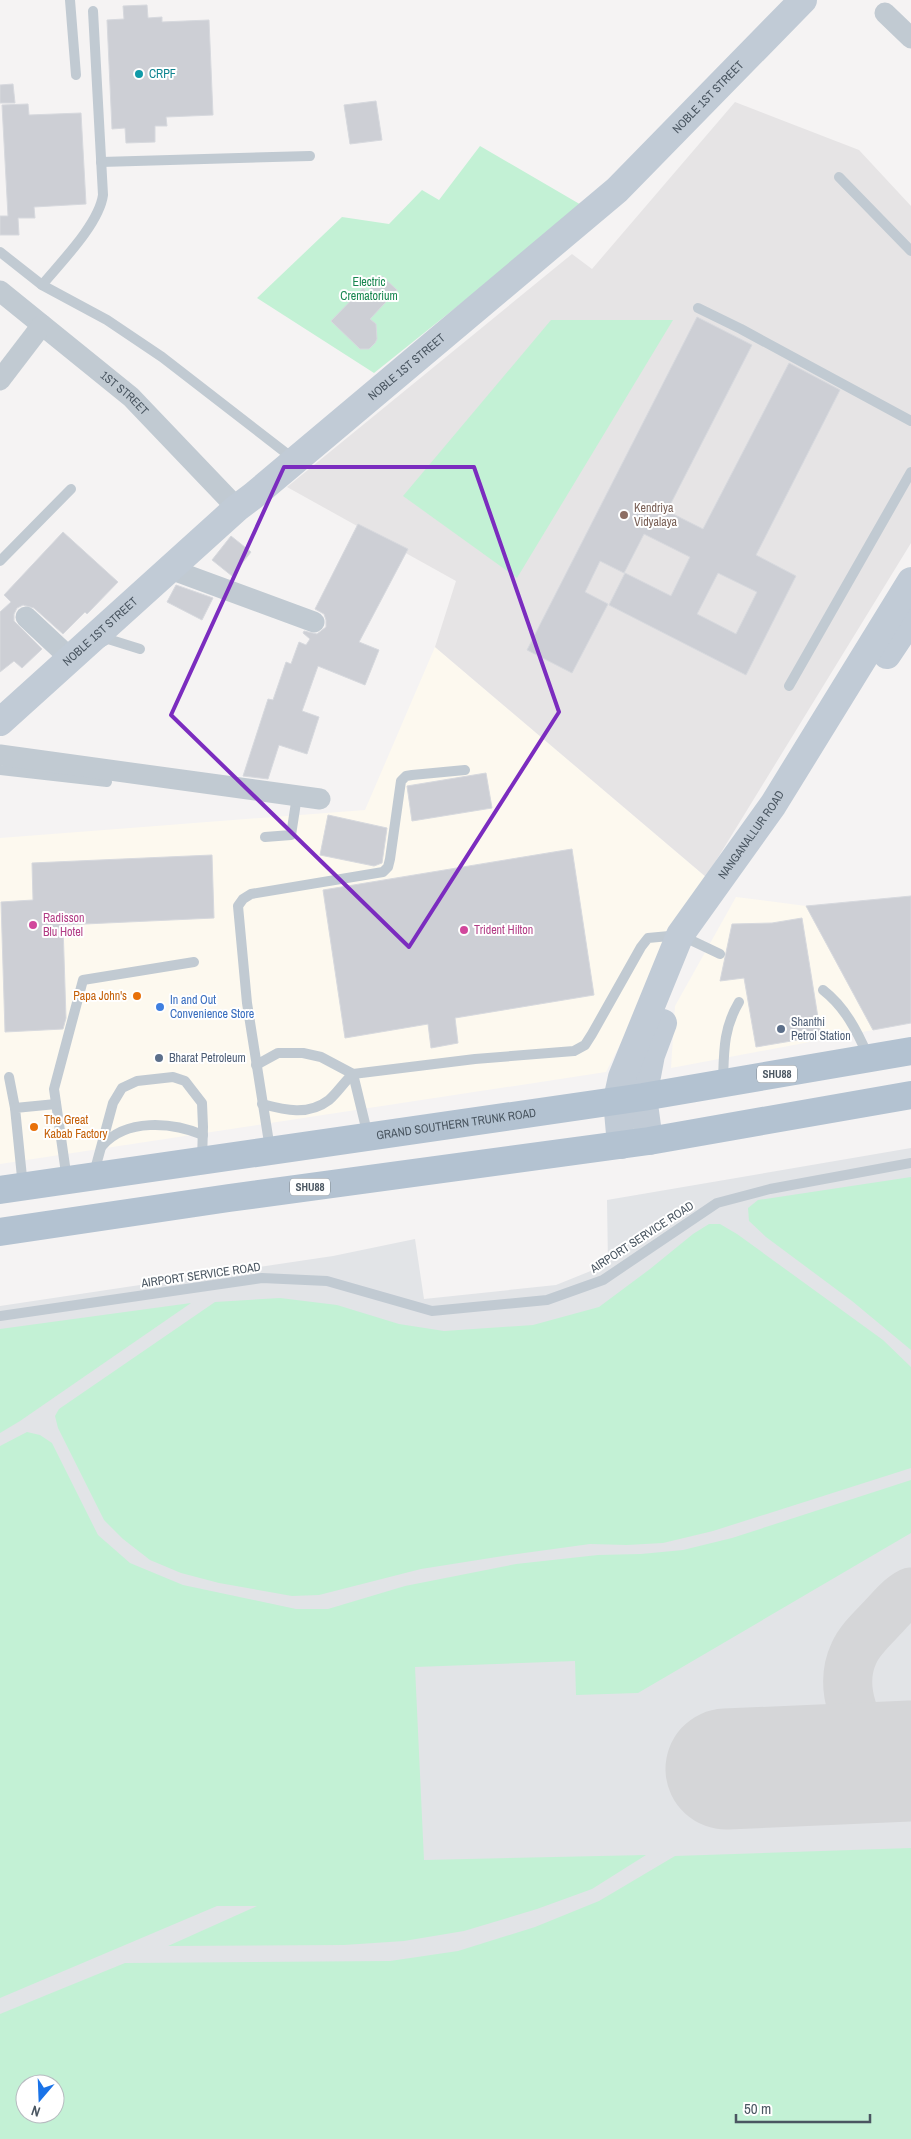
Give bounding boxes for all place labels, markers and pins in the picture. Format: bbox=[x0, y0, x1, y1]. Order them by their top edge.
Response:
place label: CRPF bbox=[149, 66, 176, 82]
marker: CRPF bbox=[133, 68, 145, 80]
place label: Kendriya Vidyalaya bbox=[634, 500, 678, 530]
marker: Kendriya Vidyalaya bbox=[618, 509, 630, 521]
place label: Radisson Blu Hotel bbox=[43, 910, 85, 940]
marker: Radisson Blu Hotel bbox=[27, 919, 39, 931]
place label: Trident Hilton bbox=[474, 922, 533, 938]
marker: Trident Hilton bbox=[458, 924, 470, 936]
place label: Papa John's bbox=[73, 988, 127, 1004]
marker: Papa John's bbox=[131, 990, 143, 1002]
place label: In and Out Convenience Store bbox=[170, 992, 254, 1022]
marker: In and Out Convenience Store bbox=[154, 1001, 166, 1013]
place label: Shanthi Petrol Station bbox=[791, 1014, 851, 1044]
marker: Shanthi Petrol Station bbox=[775, 1023, 787, 1035]
place label: Bharat Petroleum bbox=[169, 1050, 246, 1066]
marker: Bharat Petroleum bbox=[153, 1052, 165, 1064]
place label: The Great Kabab Factory bbox=[44, 1112, 108, 1142]
marker: The Great Kabab Factory bbox=[28, 1121, 40, 1133]

